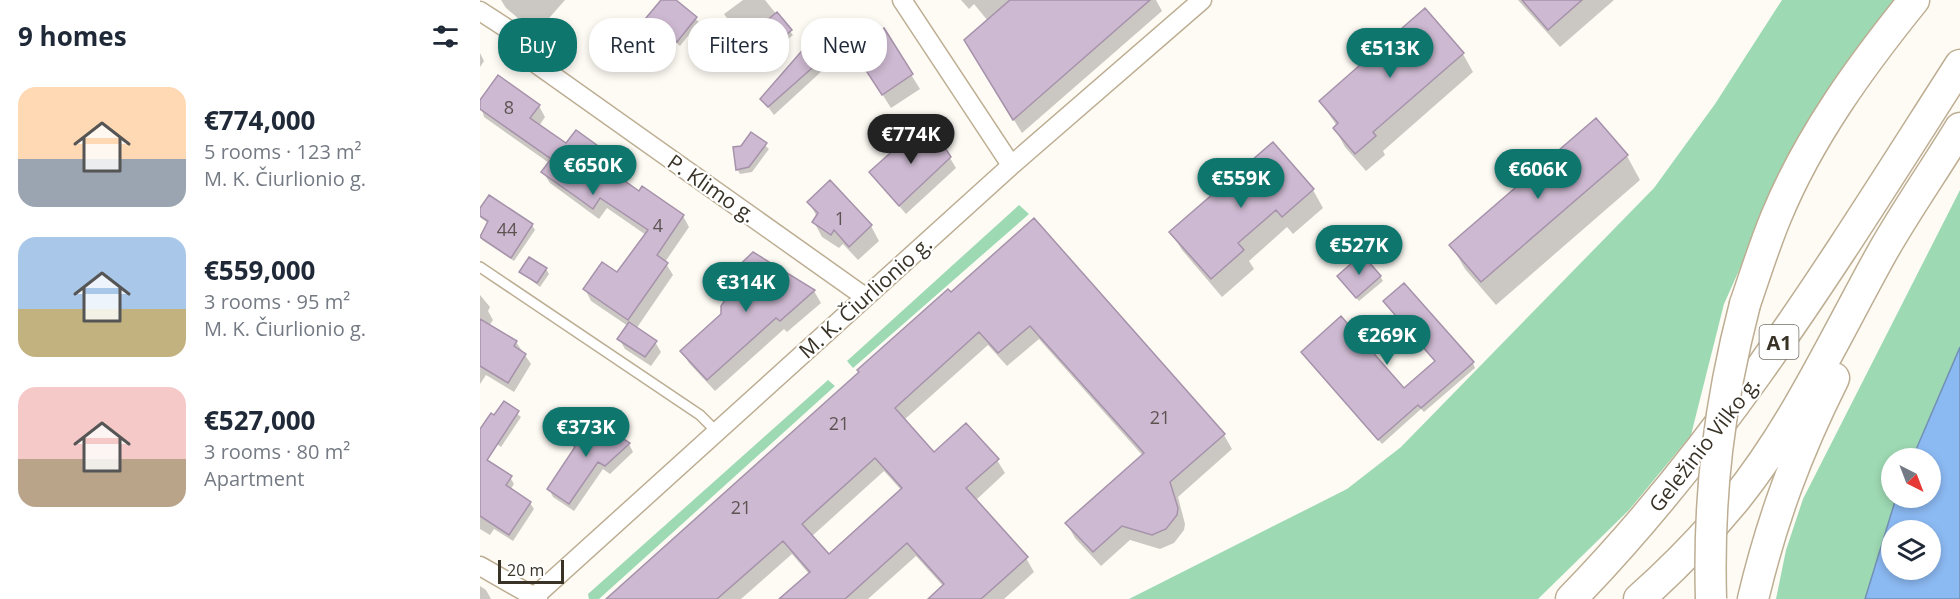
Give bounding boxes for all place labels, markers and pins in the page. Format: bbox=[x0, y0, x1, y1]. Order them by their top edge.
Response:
pin: €513K bbox=[1348, 28, 1432, 79]
pin: €774K bbox=[869, 114, 953, 165]
pin: €650K bbox=[551, 145, 635, 196]
pin: €606K bbox=[1496, 149, 1580, 200]
pin: €559K bbox=[1199, 158, 1283, 209]
pin: €527K bbox=[1317, 225, 1401, 276]
pin: €314K bbox=[704, 262, 788, 313]
pin: €269K bbox=[1345, 315, 1429, 366]
pin: €373K bbox=[544, 407, 628, 458]

